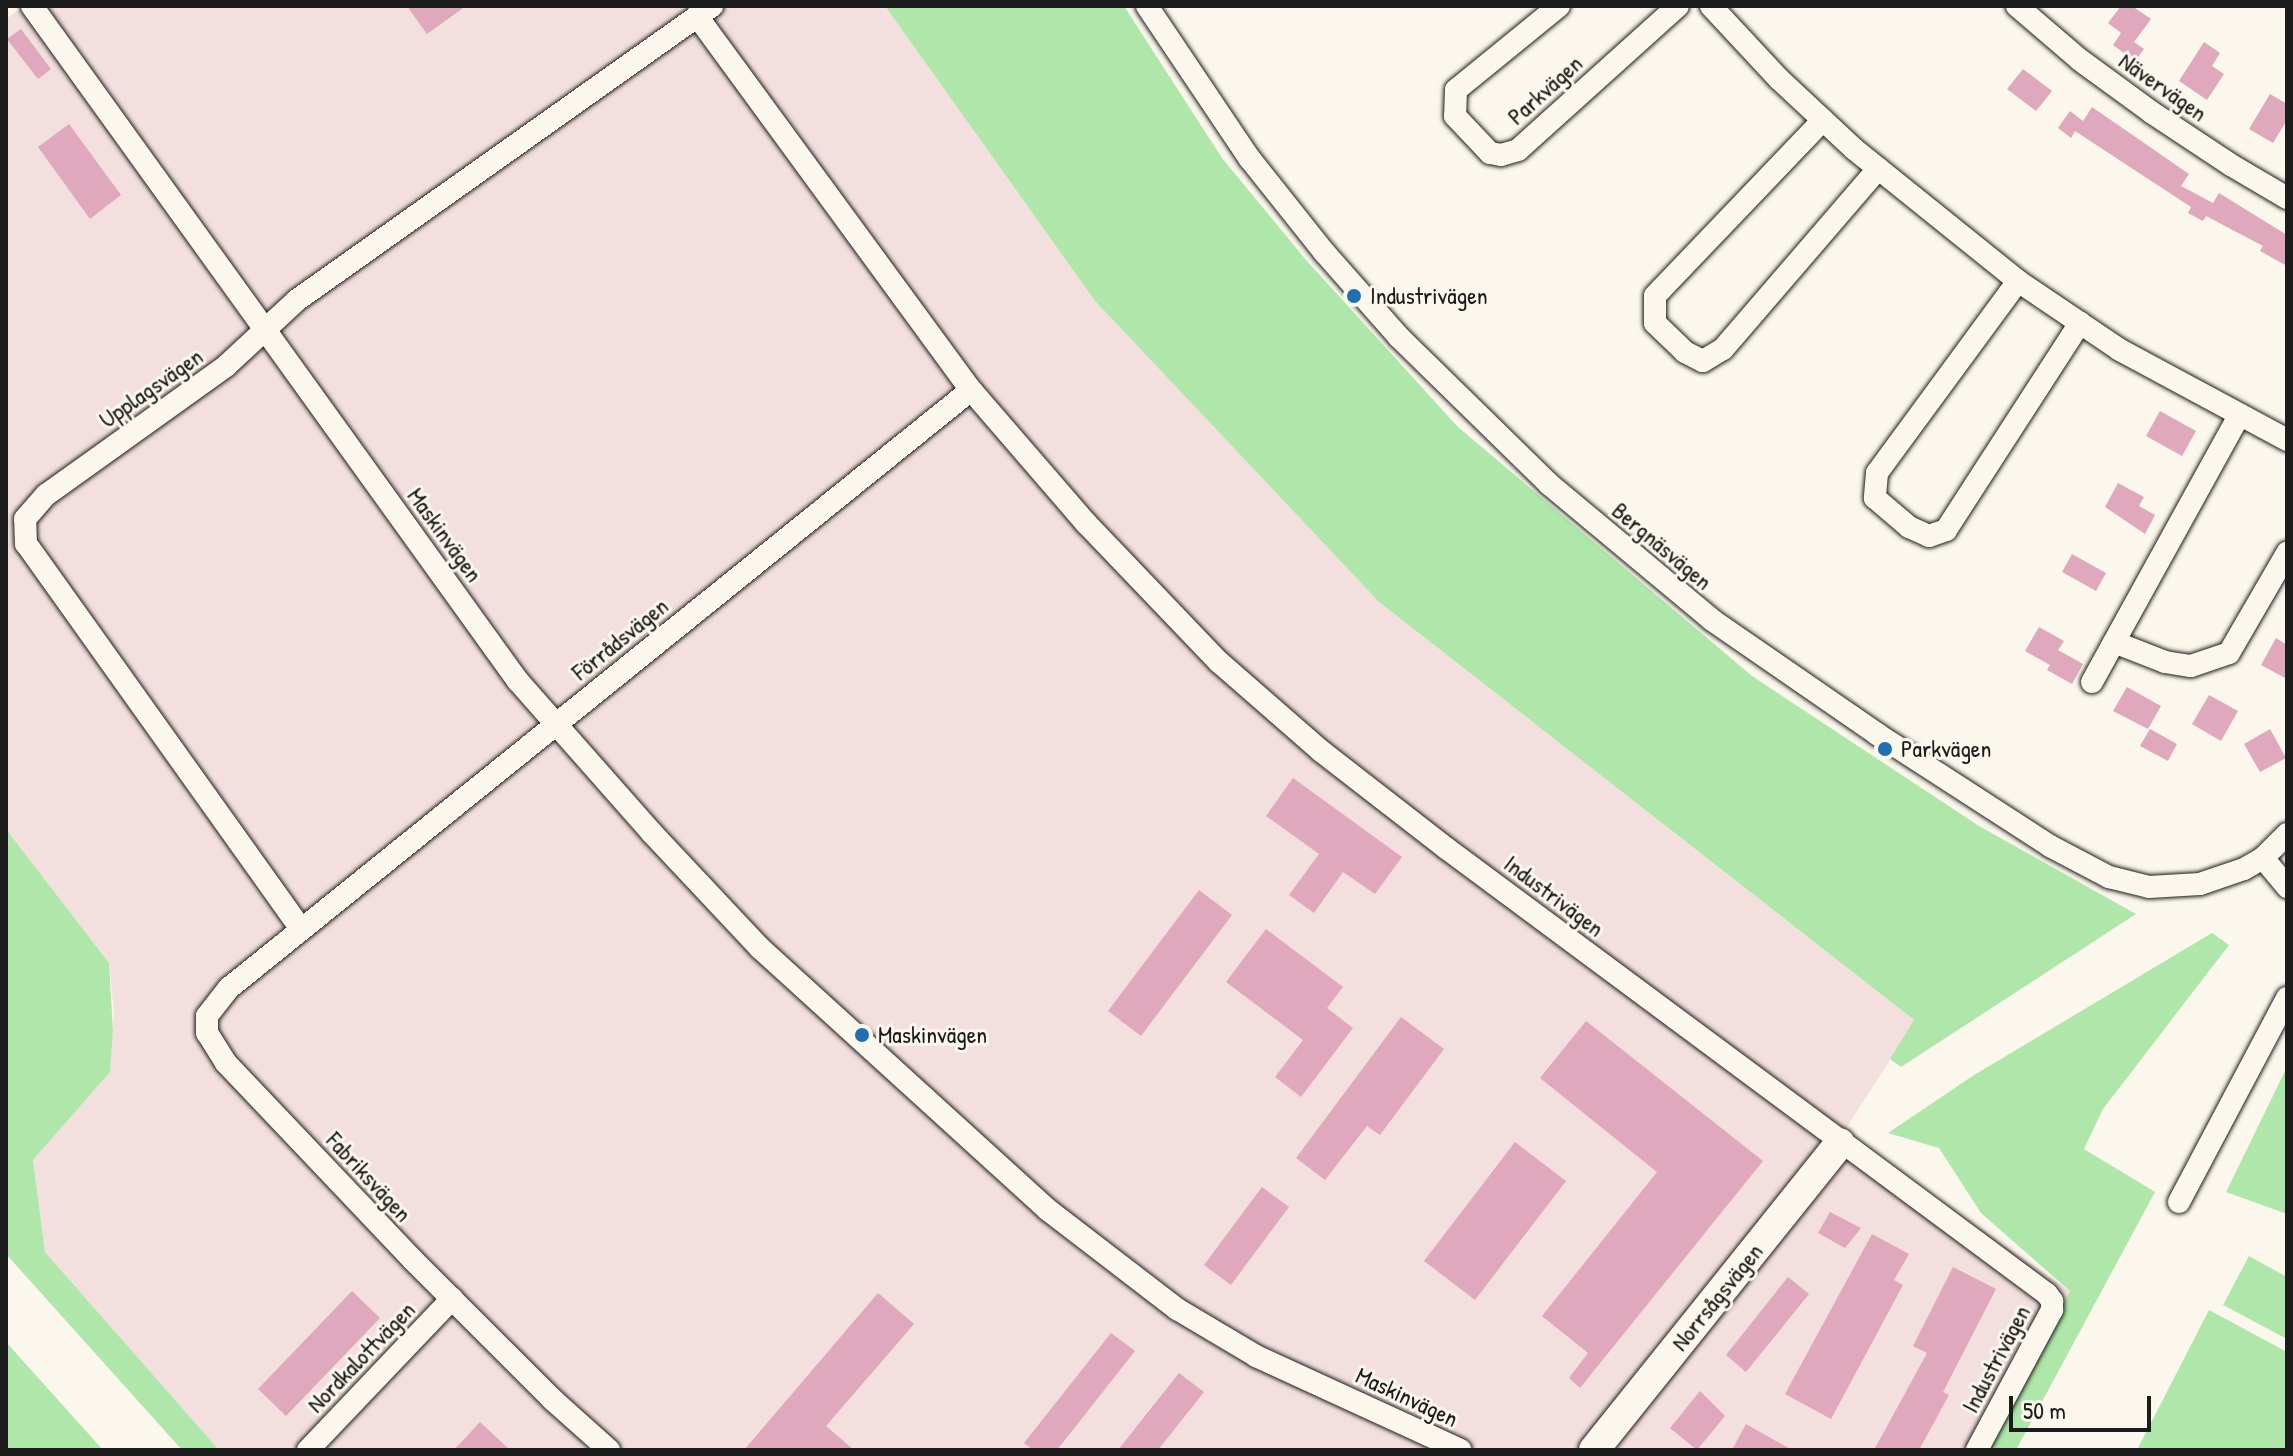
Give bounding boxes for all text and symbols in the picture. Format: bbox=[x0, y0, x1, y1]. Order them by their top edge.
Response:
street label: Nävervägen bbox=[2114, 46, 2212, 128]
street label: Parkvägen bbox=[1502, 49, 1588, 131]
place label: Industrivägen bbox=[1370, 282, 1488, 310]
marker: Industrivägen bbox=[1345, 287, 1363, 305]
street label: Upplagsvägen bbox=[94, 342, 208, 434]
street label: Maskinvägen bbox=[401, 482, 489, 588]
street label: Bergnäsvägen bbox=[1606, 496, 1718, 596]
street label: Förrådsvägen bbox=[566, 592, 674, 686]
place label: Parkvägen bbox=[1901, 735, 1991, 763]
marker: Parkvägen bbox=[1876, 740, 1894, 758]
street label: Industrivägen bbox=[1498, 849, 1610, 943]
place label: Maskinvägen bbox=[878, 1021, 987, 1049]
marker: Maskinvägen bbox=[853, 1026, 871, 1044]
street label: Fabriksvägen bbox=[320, 1126, 418, 1228]
street label: Norrsågsvägen bbox=[1665, 1238, 1769, 1356]
street label: Nordkalottvägen bbox=[301, 1296, 421, 1418]
street label: Industrivägen bbox=[1956, 1300, 2036, 1418]
street label: Maskinvägen bbox=[1351, 1361, 1463, 1433]
scale bar bbox=[2013, 1380, 2155, 1430]
text: 50 m bbox=[2023, 1394, 2066, 1426]

